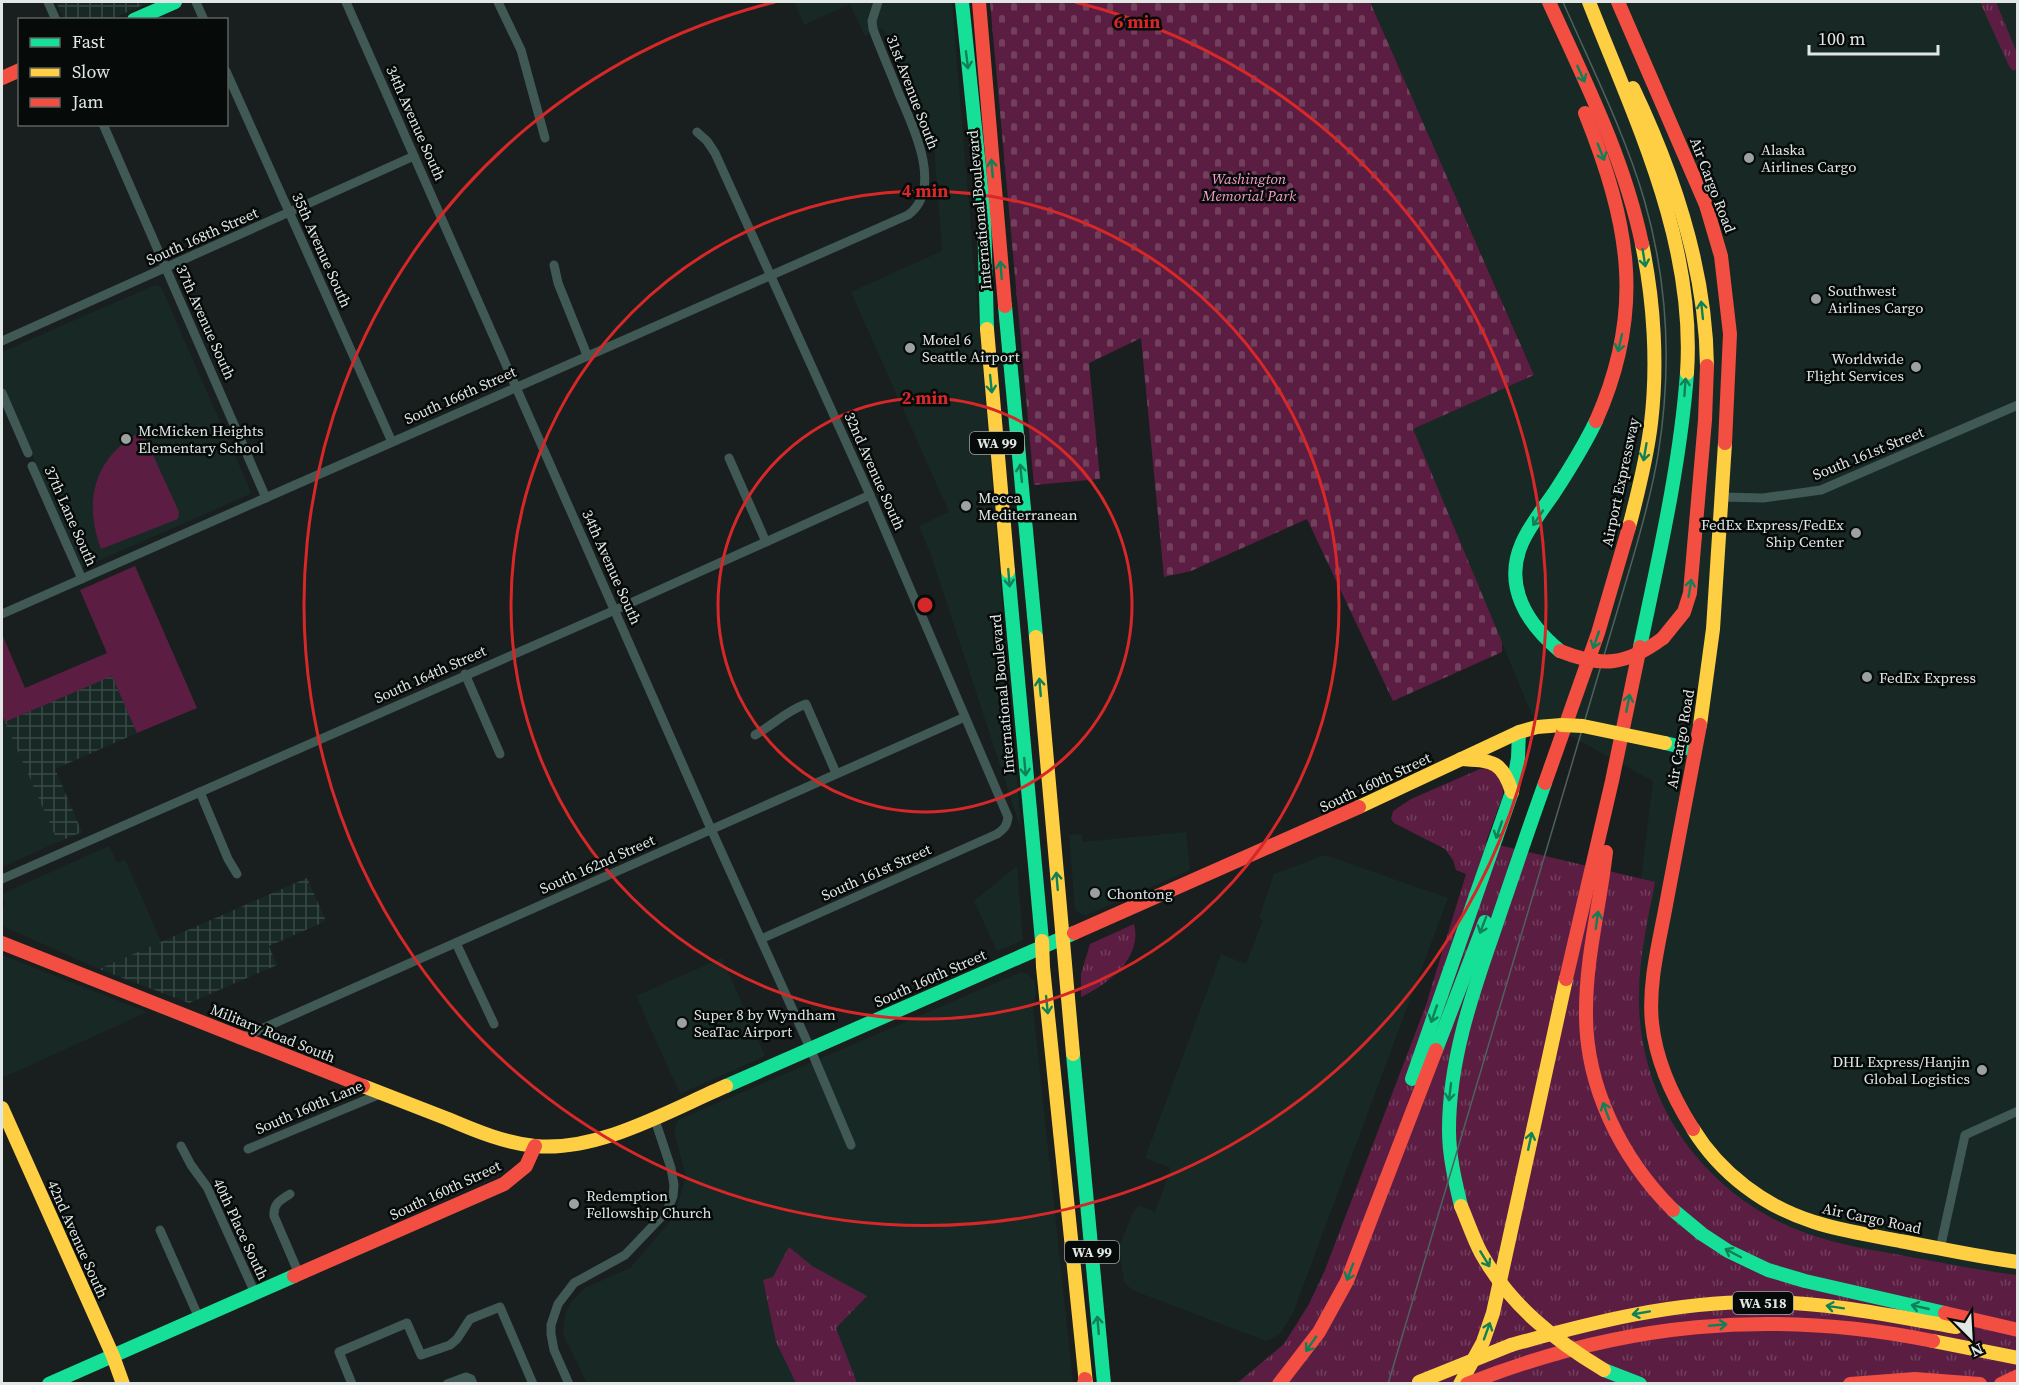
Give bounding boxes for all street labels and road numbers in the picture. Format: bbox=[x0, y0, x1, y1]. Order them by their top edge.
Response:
street label: 31st Avenue South bbox=[882, 32, 944, 152]
street label: 34th Avenue South bbox=[381, 62, 451, 184]
street label: International Boulevard bbox=[962, 129, 996, 291]
street label: Air Cargo Road bbox=[1685, 134, 1741, 236]
street label: 35th Avenue South bbox=[287, 189, 357, 311]
street label: South 168th Street bbox=[143, 202, 261, 270]
street label: 37th Avenue South bbox=[171, 261, 241, 383]
street label: South 166th Street bbox=[401, 361, 519, 429]
street label: 32nd Avenue South bbox=[840, 409, 910, 533]
street label: Airport Expressway bbox=[1596, 415, 1644, 548]
street label: South 161st Street bbox=[1809, 421, 1927, 485]
road number: WA 99 bbox=[970, 432, 1024, 454]
street label: 37th Lane South bbox=[40, 463, 102, 569]
street label: 34th Avenue South bbox=[577, 506, 647, 628]
street label: International Boulevard bbox=[985, 613, 1019, 775]
street label: South 164th Street bbox=[371, 640, 489, 708]
street label: Air Cargo Road bbox=[1661, 687, 1699, 790]
street label: South 160th Street bbox=[1316, 747, 1434, 817]
street label: South 162nd Street bbox=[536, 829, 658, 899]
street label: South 161st Street bbox=[818, 838, 934, 906]
street label: South 160th Street bbox=[871, 944, 989, 1012]
street label: Military Road South bbox=[207, 998, 339, 1068]
street label: South 160th Lane bbox=[252, 1075, 366, 1139]
street label: South 160th Street bbox=[386, 1155, 504, 1225]
street label: 40th Place South bbox=[208, 1175, 274, 1283]
street label: 42nd Avenue South bbox=[43, 1177, 113, 1301]
street label: Air Cargo Road bbox=[1820, 1197, 1924, 1239]
road number: WA 99 bbox=[1065, 1241, 1119, 1263]
road number: WA 518 bbox=[1733, 1292, 1793, 1314]

